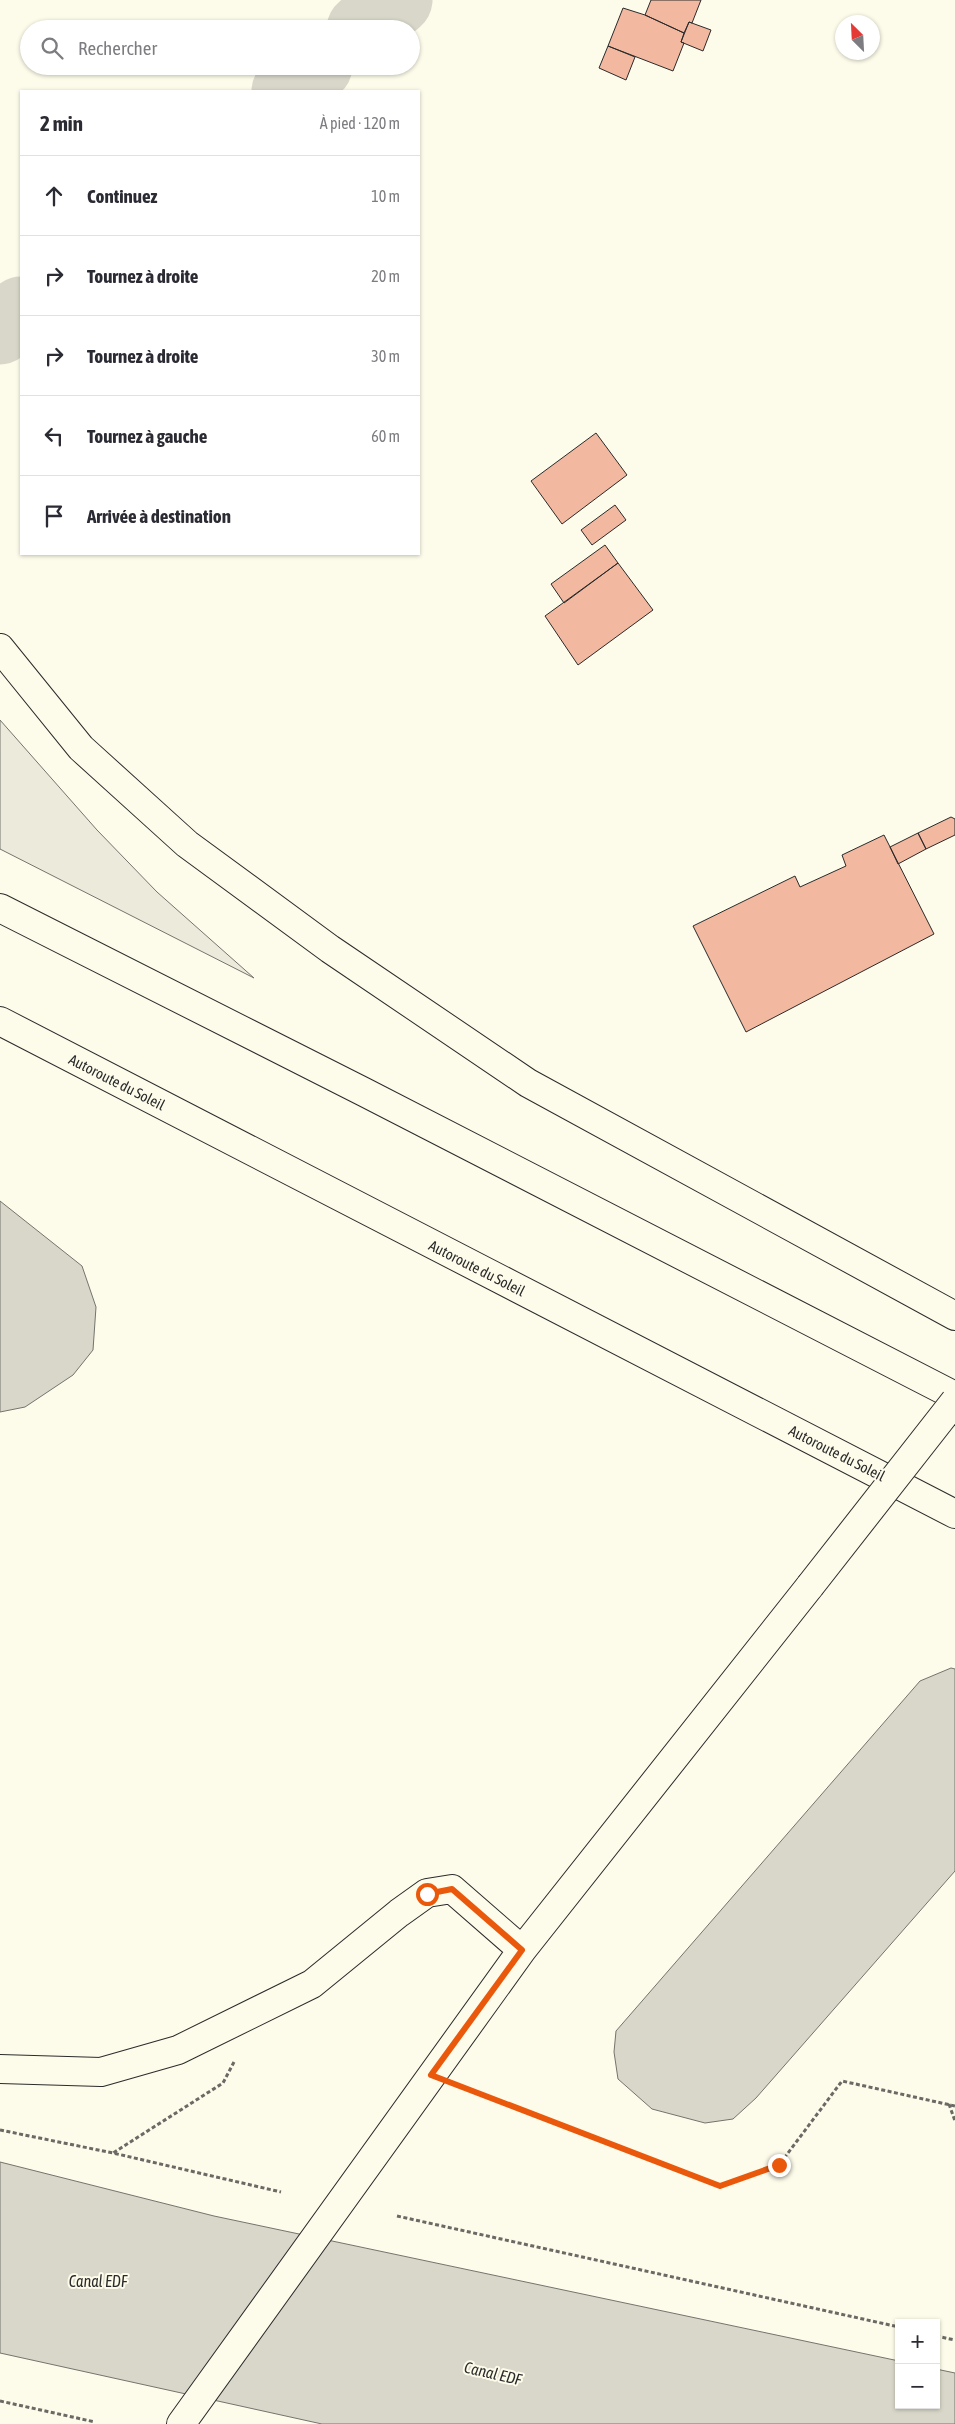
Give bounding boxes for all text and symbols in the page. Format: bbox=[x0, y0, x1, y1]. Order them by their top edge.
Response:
north arrow bbox=[835, 15, 880, 60]
search box bbox=[20, 20, 420, 75]
icon: search bbox=[38, 34, 66, 62]
text: Rechercher bbox=[78, 37, 157, 59]
text: 2 min bbox=[40, 111, 83, 135]
text: À pied · 120 m bbox=[320, 114, 400, 132]
icon: ahead bbox=[40, 182, 68, 210]
text: Continuez bbox=[87, 185, 157, 207]
text: 10 m bbox=[371, 187, 400, 205]
icon: right bbox=[40, 262, 68, 290]
text: Tournez à droite bbox=[87, 265, 198, 287]
text: 20 m bbox=[371, 267, 400, 285]
icon: right bbox=[40, 342, 68, 370]
text: Tournez à droite bbox=[87, 345, 198, 367]
text: 30 m bbox=[371, 347, 400, 365]
icon: left bbox=[40, 422, 68, 450]
text: Tournez à gauche bbox=[87, 425, 207, 447]
text: 60 m bbox=[371, 427, 400, 445]
icon: arrive bbox=[40, 502, 68, 530]
text: Arrivée à destination bbox=[87, 505, 231, 527]
street label: Autoroute du Soleil bbox=[66, 1050, 168, 1114]
street label: Autoroute du Soleil bbox=[426, 1236, 528, 1300]
street label: Autoroute du Soleil bbox=[786, 1421, 888, 1485]
route start bbox=[416, 1883, 439, 1906]
route end bbox=[768, 2154, 791, 2177]
water label: Canal EDF bbox=[69, 2272, 129, 2290]
map controls bbox=[895, 2319, 940, 2409]
button: + bbox=[895, 2319, 940, 2364]
water label: Canal EDF bbox=[462, 2358, 525, 2389]
button: − bbox=[895, 2364, 940, 2409]

